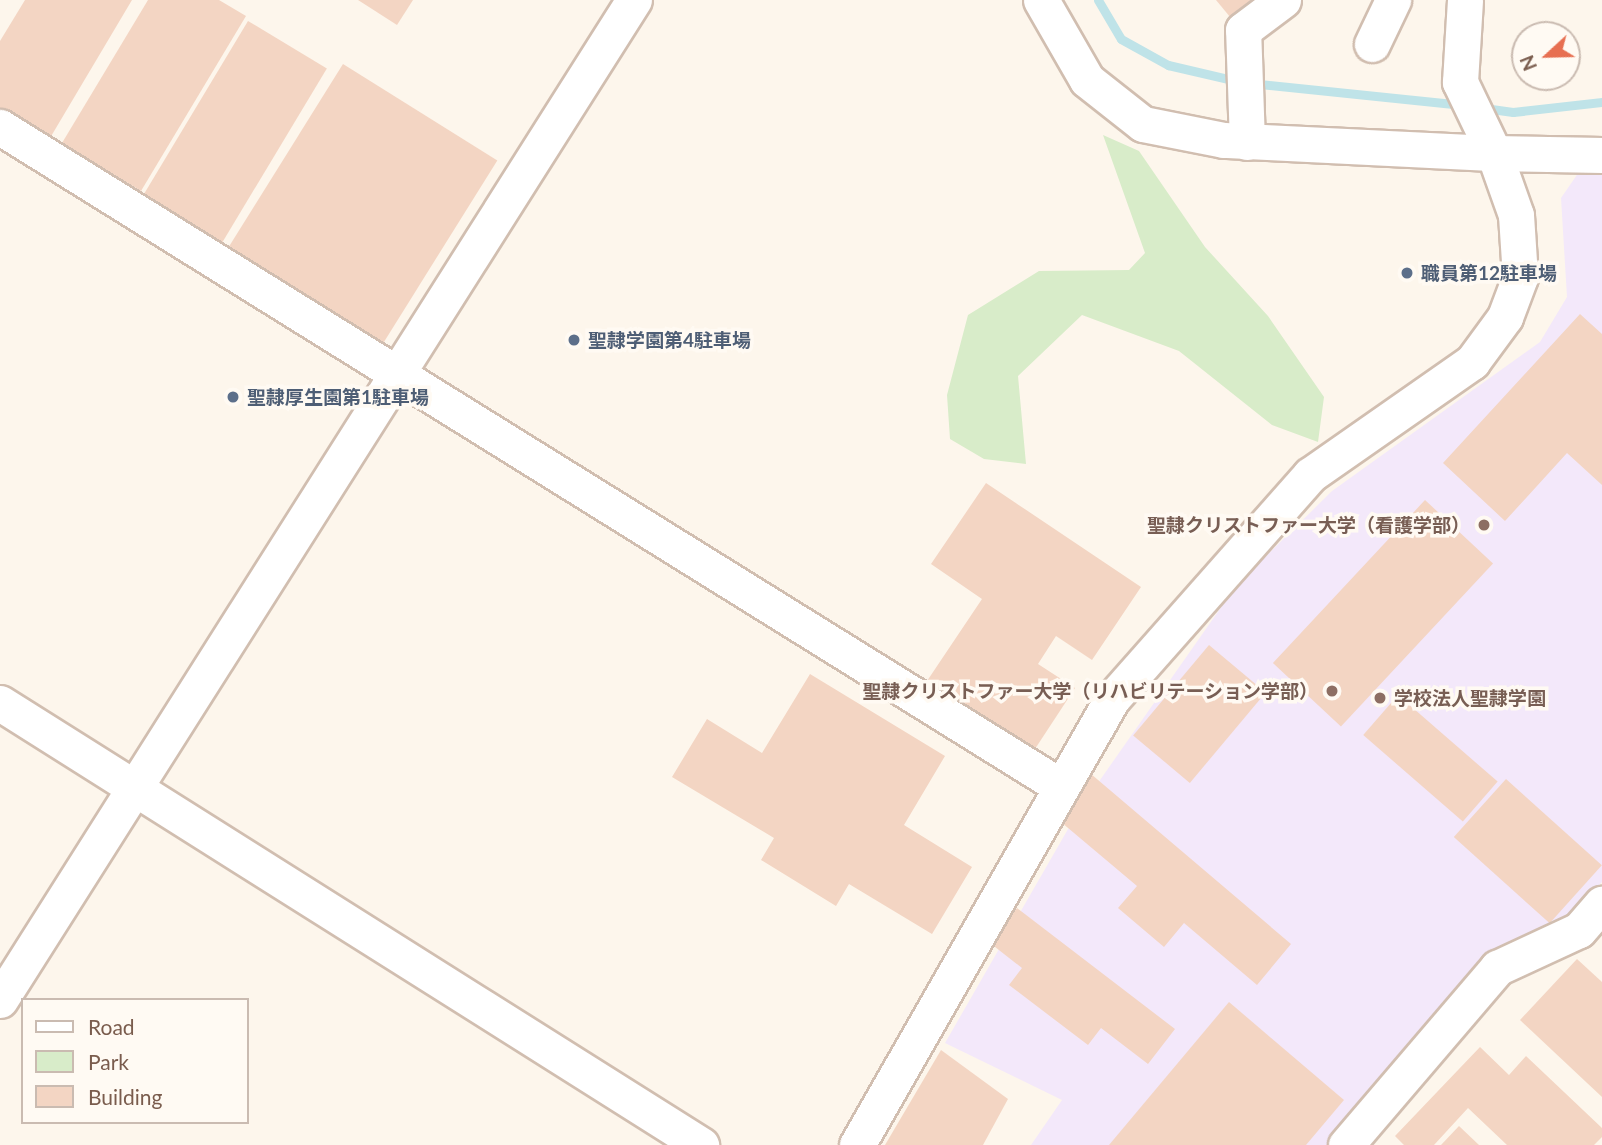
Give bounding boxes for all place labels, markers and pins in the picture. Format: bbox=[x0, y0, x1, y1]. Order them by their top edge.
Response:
place label: 職員第12駐車場 bbox=[1421, 262, 1557, 284]
marker: 職員第12駐車場 bbox=[1399, 265, 1415, 281]
place label: 聖隷学園第4駐車場 bbox=[588, 329, 751, 351]
marker: 聖隷学園第4駐車場 bbox=[566, 332, 582, 348]
place label: 聖隷厚生園第1駐車場 bbox=[247, 386, 429, 408]
marker: 聖隷厚生園第1駐車場 bbox=[225, 389, 241, 405]
place label: 聖隷クリストファー大学（看護学部） bbox=[1147, 514, 1470, 536]
marker: 聖隷クリストファー大学（看護学部） bbox=[1476, 517, 1492, 533]
place label: 聖隷クリストファー大学（リハビリテーション学部） bbox=[862, 680, 1318, 702]
marker: 聖隷クリストファー大学（リハビリテーション学部） bbox=[1324, 683, 1340, 699]
place label: 学校法人聖隷学園 bbox=[1394, 687, 1546, 709]
marker: 学校法人聖隷学園 bbox=[1372, 690, 1388, 706]

